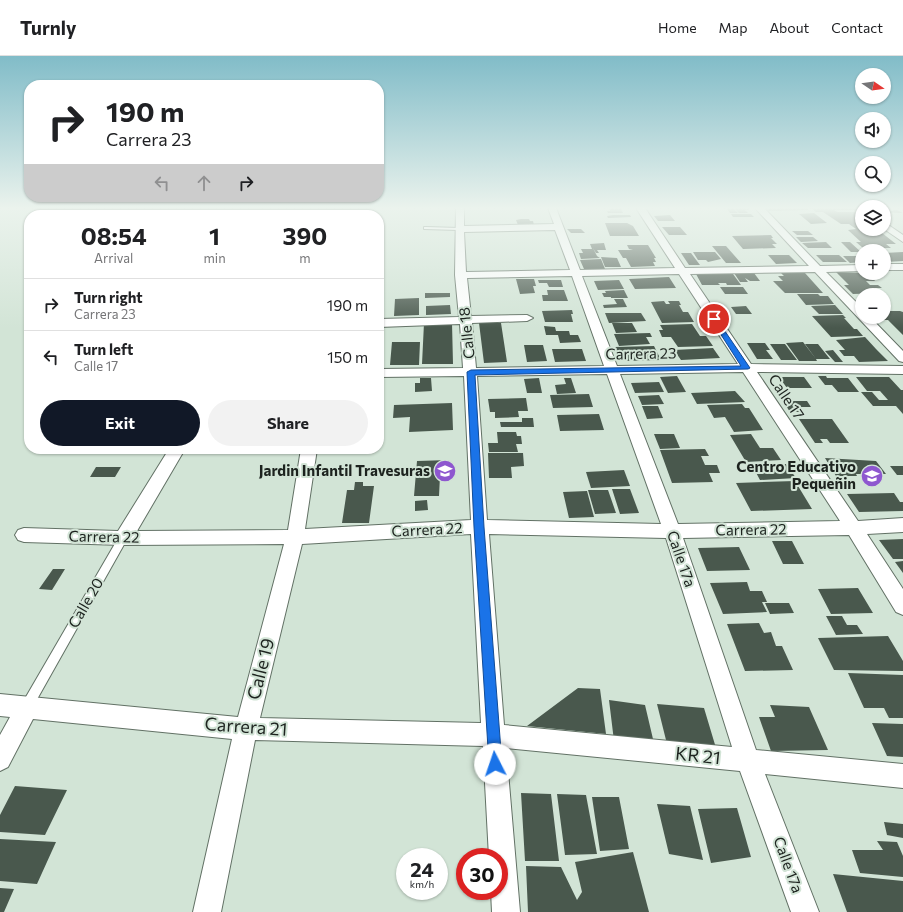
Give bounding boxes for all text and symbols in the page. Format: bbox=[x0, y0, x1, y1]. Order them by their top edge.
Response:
text: Turnly bbox=[20, 16, 76, 39]
text: Home bbox=[658, 19, 697, 36]
text: Map bbox=[719, 19, 747, 36]
text: About bbox=[769, 19, 809, 36]
text: Contact bbox=[831, 19, 883, 36]
north arrow bbox=[855, 68, 891, 104]
map controls bbox=[855, 68, 891, 324]
text: 190 m bbox=[106, 94, 184, 128]
icon: right bbox=[40, 96, 92, 148]
button: sound bbox=[855, 112, 891, 148]
text: Carrera 23 bbox=[106, 128, 191, 150]
button: search bbox=[855, 156, 891, 192]
icon: left bbox=[151, 172, 173, 194]
icon: ahead bbox=[193, 172, 215, 194]
icon: right bbox=[235, 172, 257, 194]
button: layers bbox=[855, 200, 891, 236]
text: 08:54 bbox=[81, 221, 147, 250]
text: 1 bbox=[209, 221, 220, 250]
text: 390 bbox=[282, 221, 327, 250]
button: + bbox=[855, 244, 891, 280]
text: Arrival bbox=[94, 250, 133, 266]
text: min bbox=[203, 250, 226, 266]
text: m bbox=[299, 250, 310, 266]
text: Turn right bbox=[74, 288, 143, 306]
button: − bbox=[855, 288, 891, 324]
icon: right bbox=[40, 294, 62, 316]
text: 190 m bbox=[327, 296, 368, 314]
pin bbox=[697, 302, 731, 336]
text: Carrera 23 bbox=[74, 306, 136, 322]
street label: Calle 18 bbox=[454, 306, 478, 360]
icon: arrive bbox=[703, 308, 725, 330]
text: Turn left bbox=[74, 340, 133, 358]
street label: Carrera 23 bbox=[605, 343, 677, 363]
icon: left bbox=[40, 346, 62, 368]
text: 150 m bbox=[327, 348, 368, 366]
text: Calle 17 bbox=[74, 358, 118, 374]
street label: Calle 17 bbox=[765, 370, 809, 423]
button: Exit bbox=[40, 400, 200, 446]
button: Share bbox=[208, 400, 368, 446]
place label: Centro Educativo Pequeñin bbox=[736, 457, 856, 492]
school or university icon: Jardin Infantil Travesuras bbox=[432, 458, 458, 484]
place label: Jardin Infantil Travesuras bbox=[259, 461, 430, 479]
school or university icon: Centro Educativo Pequeñin bbox=[859, 463, 885, 489]
street label: Carrera 22 bbox=[391, 518, 463, 540]
street label: Carrera 22 bbox=[715, 519, 787, 539]
street label: Carrera 22 bbox=[68, 526, 140, 546]
street label: Calle 17a bbox=[664, 528, 700, 589]
street label: Calle 20 bbox=[64, 574, 107, 631]
street label: Calle 19 bbox=[242, 636, 278, 702]
street label: Carrera 21 bbox=[204, 712, 288, 740]
street label: KR 21 bbox=[674, 742, 722, 768]
position arrow bbox=[474, 743, 516, 785]
street label: Calle 17a bbox=[770, 834, 807, 895]
speed limit sign: 30 bbox=[456, 848, 508, 900]
text: 24 bbox=[410, 857, 434, 881]
text: km/h bbox=[410, 878, 434, 890]

